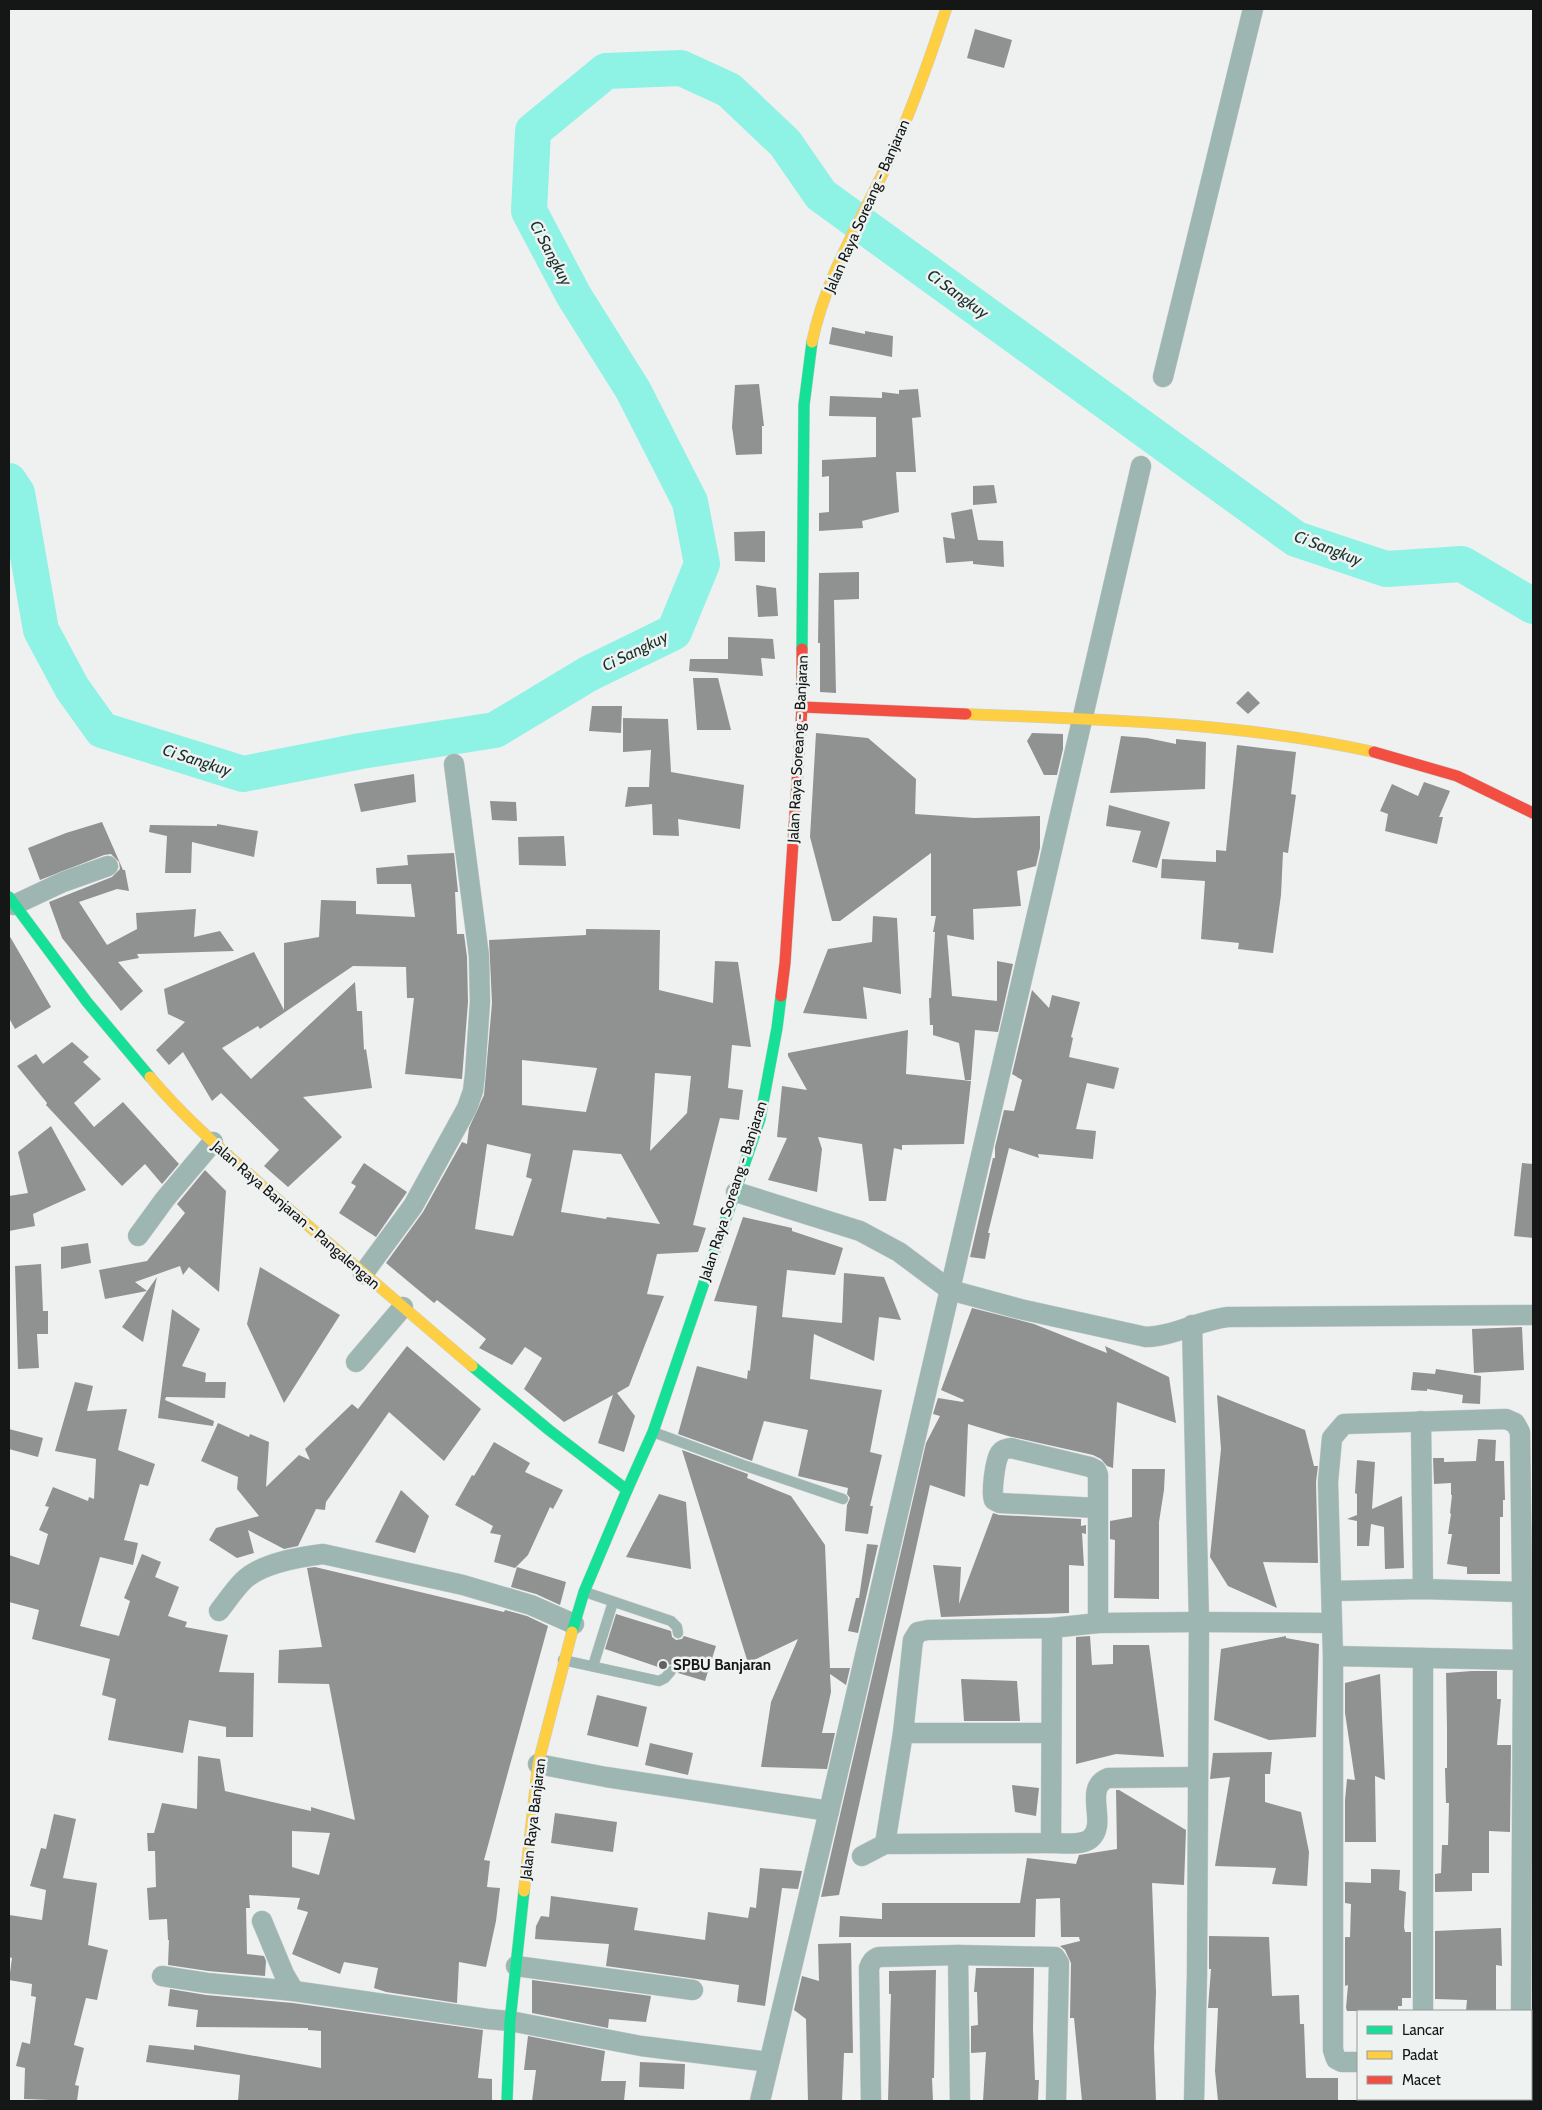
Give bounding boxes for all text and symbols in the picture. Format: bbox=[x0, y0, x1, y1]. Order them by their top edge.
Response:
street label: Jalan Raya Soreang - Banjaran bbox=[820, 117, 913, 296]
water label: Ci Sangkuy bbox=[526, 217, 576, 289]
water label: Ci Sangkuy bbox=[924, 265, 993, 323]
water label: Ci Sangkuy bbox=[1291, 526, 1365, 570]
water label: Ci Sangkuy bbox=[599, 627, 672, 675]
street label: Jalan Raya Soreang - Banjaran bbox=[784, 655, 812, 844]
water label: Ci Sangkuy bbox=[160, 740, 234, 780]
street label: Jalan Raya Soreang - Banjaran bbox=[695, 1099, 771, 1284]
street label: Jalan Raya Banjaran - Pangalengan bbox=[208, 1136, 384, 1293]
place label: SPBU Banjaran bbox=[673, 1656, 771, 1674]
marker: SPBU Banjaran bbox=[657, 1659, 669, 1671]
street label: Jalan Raya Banjaran bbox=[516, 1757, 549, 1882]
legend bbox=[1357, 2010, 1532, 2100]
text: Lancar bbox=[1402, 2021, 1444, 2039]
text: Padat bbox=[1402, 2046, 1438, 2064]
text: Macet bbox=[1402, 2071, 1441, 2089]

